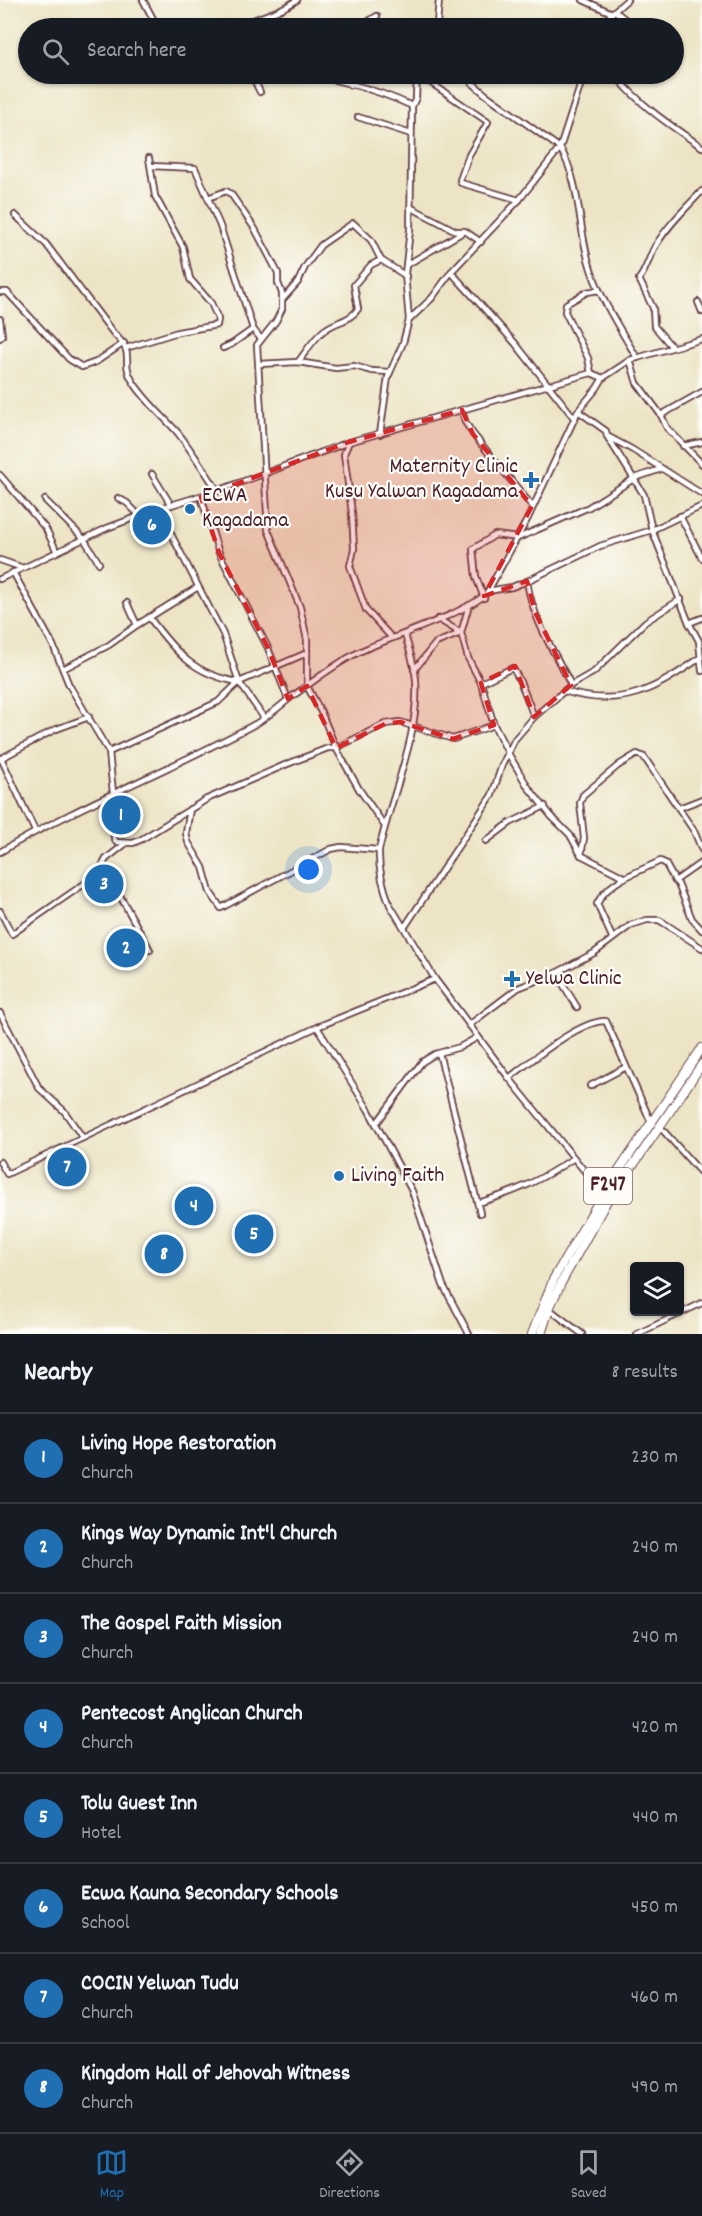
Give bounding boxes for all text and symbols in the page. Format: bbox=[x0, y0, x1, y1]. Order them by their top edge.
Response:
search box bbox=[18, 18, 684, 84]
icon: search bbox=[39, 35, 72, 68]
text: Search here bbox=[87, 36, 186, 67]
place label: Maternity Clinic Kusu Yalwan Kagadama bbox=[325, 452, 519, 508]
marker: Maternity Clinic Kusu Yalwan Kagadama bbox=[522, 471, 540, 489]
place label: ECWA Kagadama bbox=[202, 481, 289, 537]
pin: 6 bbox=[132, 502, 172, 548]
marker: ECWA Kagadama bbox=[183, 502, 197, 516]
pin: 1 bbox=[102, 792, 140, 838]
your location bbox=[294, 855, 323, 884]
pin: 3 bbox=[84, 862, 124, 906]
pin: 2 bbox=[106, 926, 146, 970]
place label: Yelwa Clinic bbox=[526, 964, 622, 995]
marker: Yelwa Clinic bbox=[503, 970, 521, 988]
pin: 7 bbox=[48, 1144, 86, 1190]
place label: Living Faith bbox=[351, 1161, 444, 1192]
road number: F247 bbox=[584, 1168, 632, 1204]
marker: Living Faith bbox=[332, 1169, 346, 1183]
pin: 4 bbox=[174, 1184, 214, 1228]
pin: 5 bbox=[234, 1212, 274, 1256]
pin: 8 bbox=[144, 1232, 184, 1276]
map controls bbox=[630, 1262, 684, 1316]
button: layers bbox=[630, 1262, 684, 1316]
text: Nearby bbox=[24, 1355, 92, 1392]
text: 8 results bbox=[612, 1359, 678, 1387]
text: Living Hope Restoration bbox=[81, 1429, 276, 1460]
text: 1 bbox=[41, 1444, 46, 1472]
text: 230 m bbox=[631, 1444, 678, 1472]
text: Church bbox=[81, 1460, 133, 1488]
text: Kings Way Dynamic Int'l Church bbox=[81, 1519, 337, 1550]
text: 2 bbox=[39, 1534, 48, 1562]
text: 240 m bbox=[632, 1534, 678, 1562]
text: Church bbox=[81, 1550, 133, 1578]
text: The Gospel Faith Mission bbox=[81, 1609, 282, 1640]
text: 3 bbox=[39, 1624, 48, 1652]
text: 240 m bbox=[632, 1624, 678, 1652]
text: Church bbox=[81, 1640, 133, 1668]
text: Pentecost Anglican Church bbox=[81, 1699, 303, 1730]
text: 4 bbox=[39, 1714, 48, 1742]
text: 420 m bbox=[632, 1714, 678, 1742]
text: Church bbox=[81, 1730, 133, 1758]
text: Tolu Guest Inn bbox=[81, 1789, 197, 1820]
text: 5 bbox=[39, 1804, 48, 1832]
text: 440 m bbox=[632, 1804, 678, 1832]
text: Hotel bbox=[81, 1820, 121, 1848]
text: Ecwa Kauna Secondary Schools bbox=[81, 1879, 338, 1910]
text: 6 bbox=[39, 1894, 48, 1922]
text: 450 m bbox=[631, 1894, 678, 1922]
text: School bbox=[81, 1910, 130, 1938]
text: COCIN Yelwan Tudu bbox=[81, 1969, 239, 2000]
text: 7 bbox=[40, 1984, 47, 2012]
text: 460 m bbox=[631, 1984, 678, 2012]
text: Church bbox=[81, 2000, 133, 2028]
text: Kingdom Hall of Jehovah Witness bbox=[81, 2059, 350, 2090]
text: 8 bbox=[39, 2074, 48, 2102]
text: 490 m bbox=[631, 2074, 678, 2102]
text: Church bbox=[81, 2090, 133, 2118]
tab: Map bbox=[95, 2146, 128, 2205]
tab: Directions bbox=[319, 2146, 380, 2205]
tab: Saved bbox=[571, 2146, 607, 2205]

